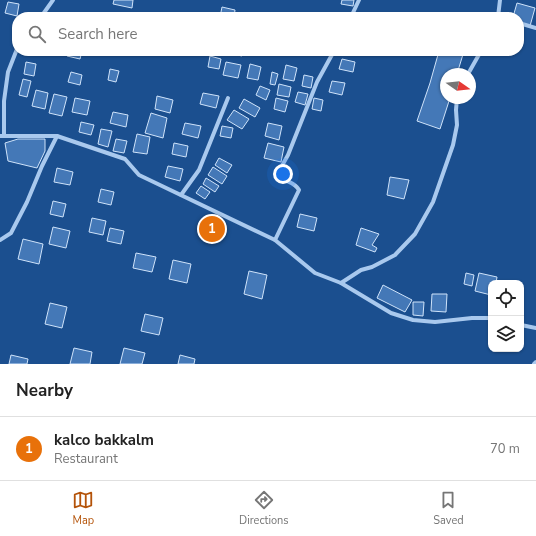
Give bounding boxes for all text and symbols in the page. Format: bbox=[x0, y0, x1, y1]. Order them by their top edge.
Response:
search box bbox=[12, 12, 524, 56]
icon: search bbox=[26, 23, 48, 45]
text: Search here bbox=[58, 24, 138, 44]
north arrow bbox=[440, 68, 476, 104]
your location bbox=[273, 164, 293, 184]
pin: 1 bbox=[199, 214, 225, 244]
map controls bbox=[488, 280, 524, 352]
button: locate bbox=[488, 280, 524, 316]
button: layers bbox=[488, 316, 524, 352]
text: Nearby bbox=[16, 379, 73, 402]
text: kalco bakkalm bbox=[54, 430, 154, 450]
text: 1 bbox=[25, 440, 33, 458]
text: 70 m bbox=[490, 440, 520, 458]
text: Restaurant bbox=[54, 450, 118, 468]
tab: Map bbox=[72, 489, 94, 528]
tab: Directions bbox=[239, 489, 289, 528]
tab: Saved bbox=[433, 489, 464, 528]

